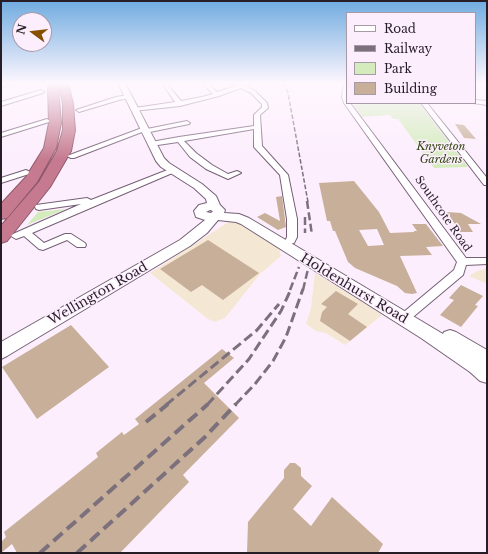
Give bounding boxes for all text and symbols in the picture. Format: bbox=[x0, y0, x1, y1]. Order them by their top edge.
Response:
north arrow bbox=[12, 12, 52, 52]
legend bbox=[346, 12, 476, 104]
text: Road bbox=[384, 21, 416, 36]
text: N bbox=[13, 22, 29, 36]
text: Railway bbox=[384, 41, 432, 56]
text: Park bbox=[384, 61, 412, 76]
text: Building bbox=[384, 81, 437, 96]
park label: Knyveton Gardens bbox=[417, 140, 465, 166]
street label: Southcote Road bbox=[412, 174, 474, 254]
street label: Holdenhurst Road bbox=[297, 251, 411, 327]
street label: Wellington Road bbox=[46, 259, 150, 329]

